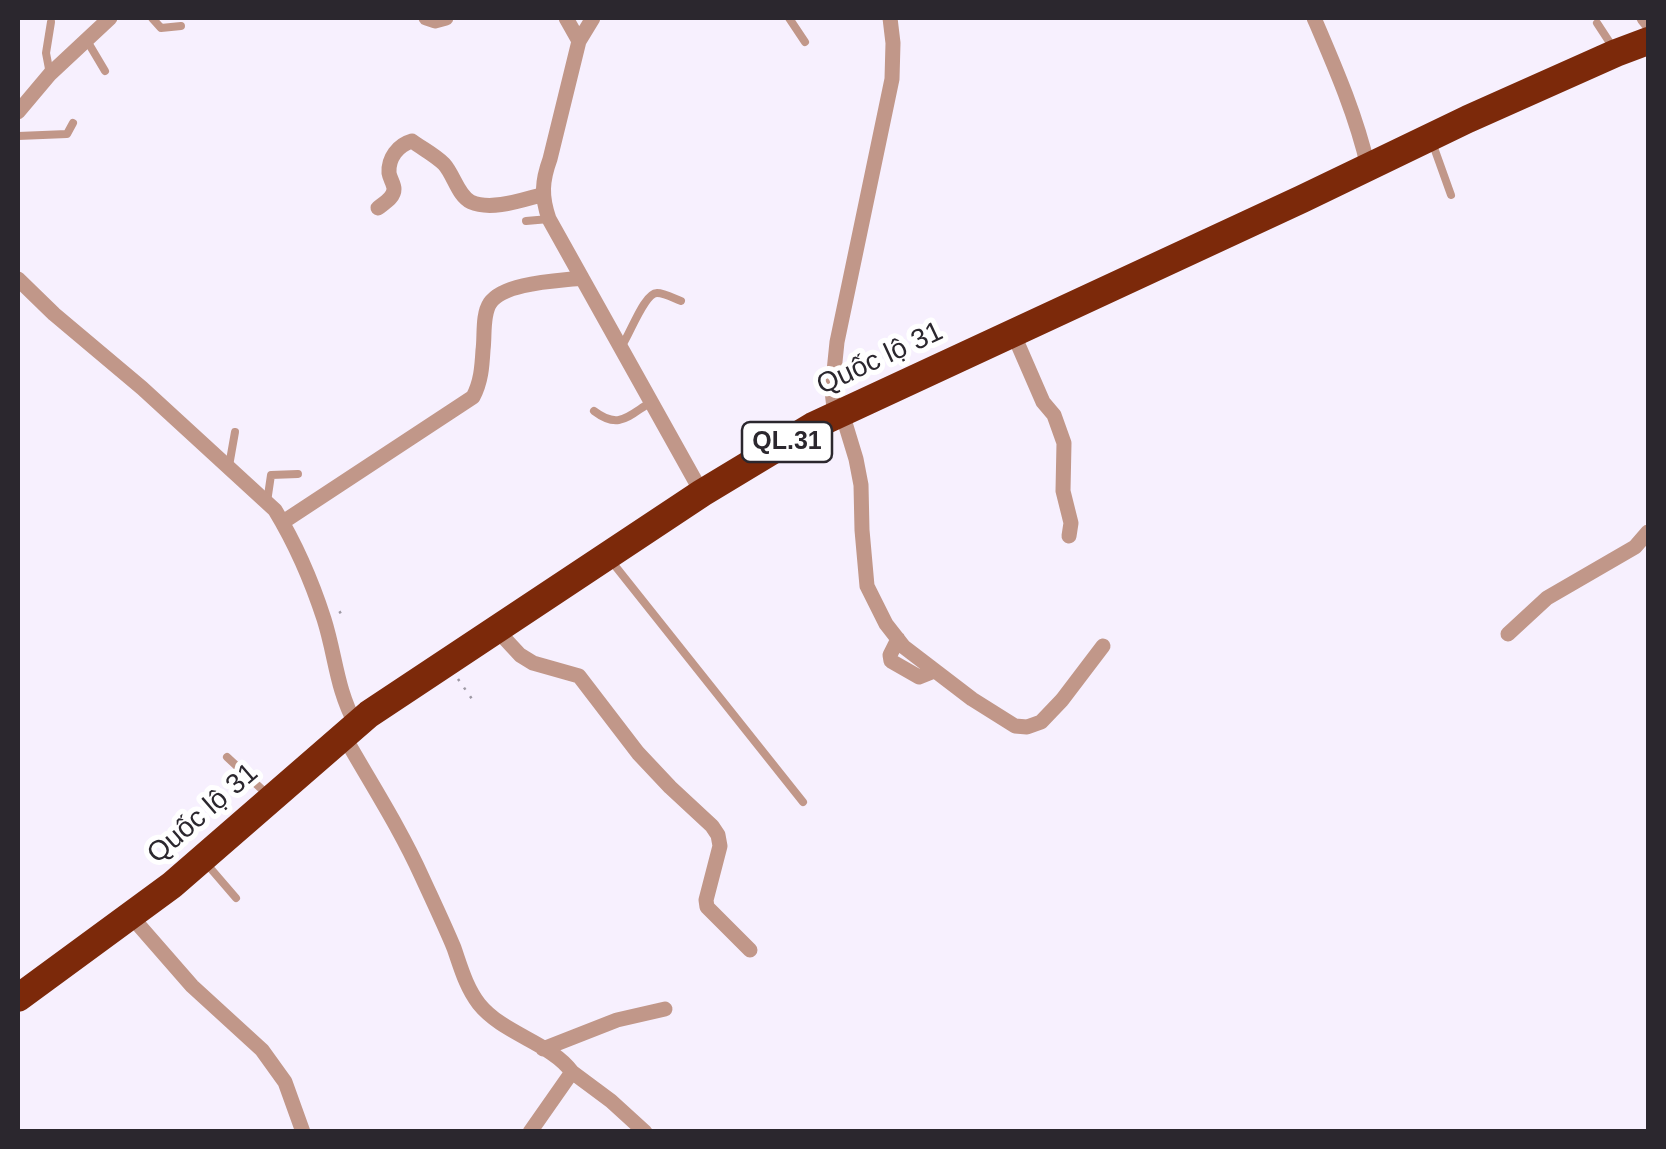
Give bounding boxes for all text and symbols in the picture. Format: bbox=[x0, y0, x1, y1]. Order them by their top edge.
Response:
street label: Quốc lộ 31 bbox=[812, 315, 948, 403]
road number: QL.31 bbox=[742, 422, 832, 462]
street label: Quốc lộ 31 bbox=[141, 757, 265, 871]

